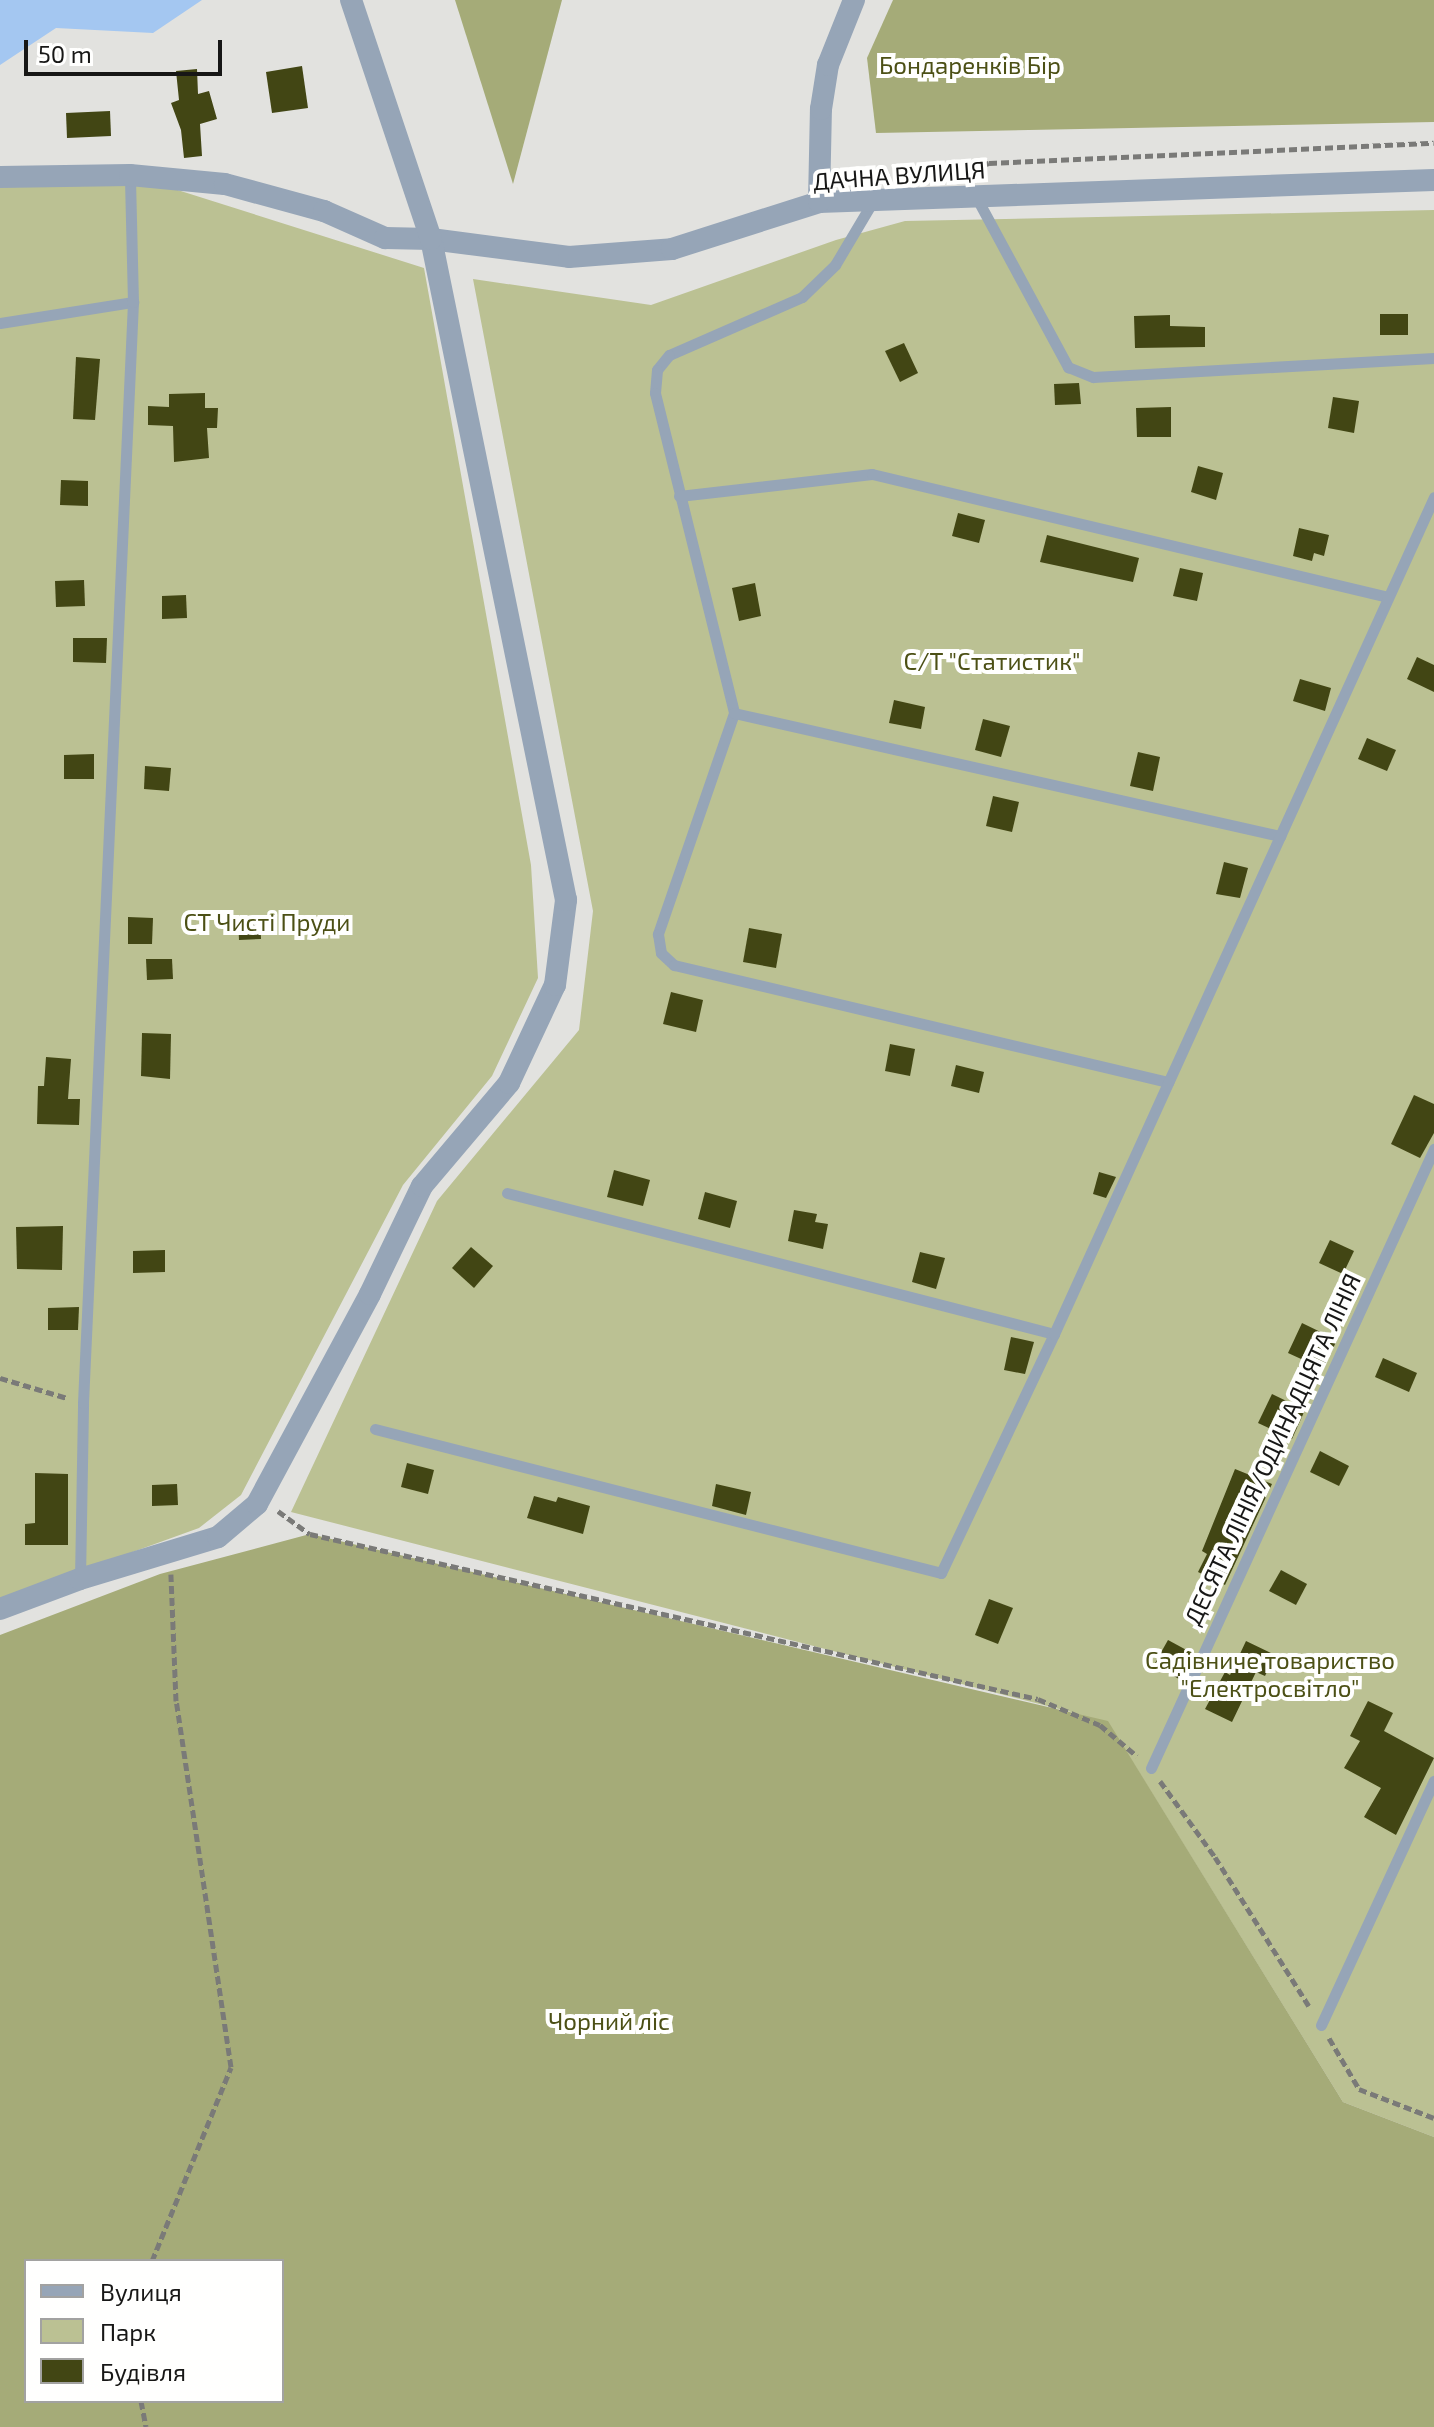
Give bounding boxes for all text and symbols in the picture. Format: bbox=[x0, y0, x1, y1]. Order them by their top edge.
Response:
scale bar bbox=[28, 24, 226, 74]
text: 50 m bbox=[38, 39, 92, 68]
park label: Бондаренків Бір bbox=[879, 51, 1061, 79]
street label: ДАЧНА ВУЛИЦЯ bbox=[812, 155, 986, 195]
park label: С/Т "Статистик" bbox=[903, 647, 1081, 675]
park label: СТ Чисті Пруди bbox=[184, 908, 350, 936]
street label: ДЕСЯТА ЛІНІЯ/ОДИНАДЦЯТА ЛІНІЯ bbox=[1178, 1269, 1366, 1629]
park label: Садівниче товариство "Електросвітло" bbox=[1145, 1646, 1395, 1702]
park label: Чорний ліс bbox=[548, 2007, 670, 2035]
legend bbox=[24, 2259, 284, 2403]
text: Вулиця bbox=[100, 2277, 182, 2306]
text: Парк bbox=[100, 2317, 156, 2346]
text: Будівля bbox=[100, 2357, 186, 2386]

